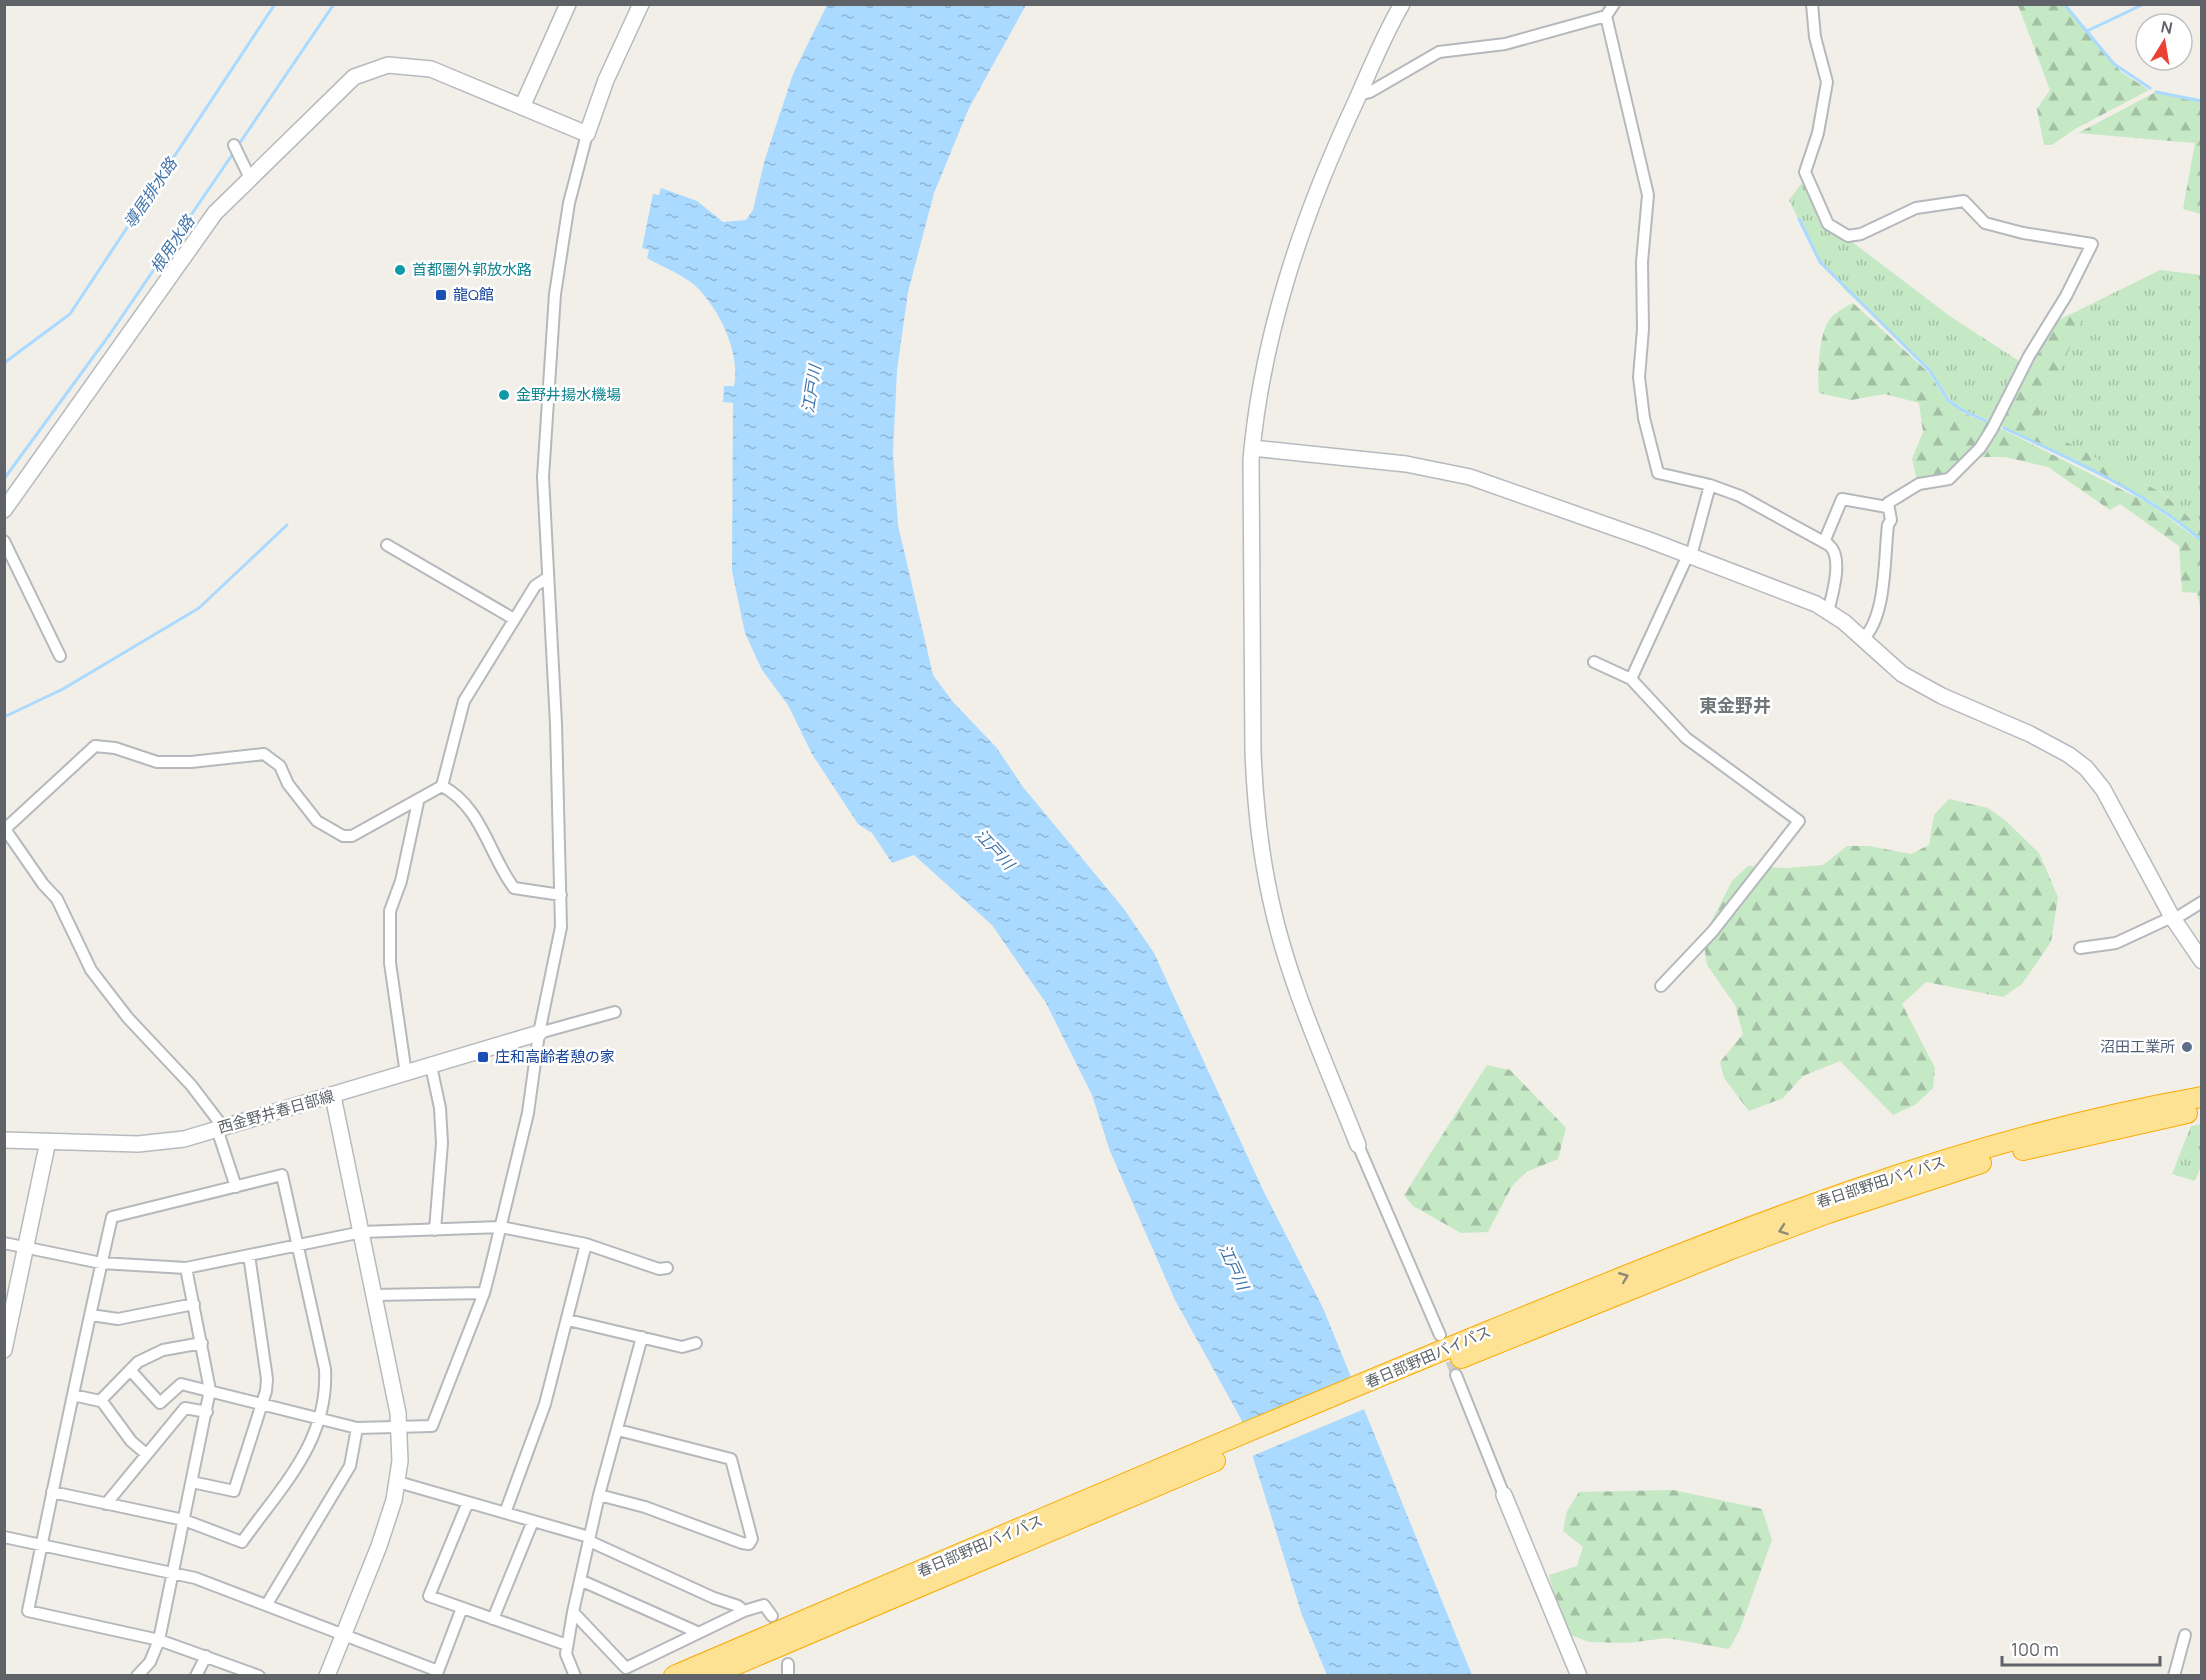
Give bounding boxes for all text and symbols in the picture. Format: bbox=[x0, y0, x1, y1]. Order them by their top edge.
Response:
north arrow bbox=[2134, 12, 2194, 72]
text: N bbox=[2159, 15, 2175, 39]
water label: 導居排水路 bbox=[119, 152, 183, 232]
water label: 根用水路 bbox=[145, 210, 200, 277]
place label: 首都圏外郭放水路 bbox=[412, 259, 532, 280]
marker: 首都圏外郭放水路 bbox=[393, 263, 407, 277]
place label: 龍Q館 bbox=[453, 284, 494, 305]
marker: 龍Q館 bbox=[434, 288, 448, 302]
water label: 江戸川 bbox=[796, 362, 826, 414]
place label: 金野井揚水機場 bbox=[516, 384, 621, 405]
marker: 金野井揚水機場 bbox=[497, 388, 511, 402]
district label: 東金野井 bbox=[1699, 693, 1771, 717]
water label: 江戸川 bbox=[971, 824, 1021, 876]
place label: 沼田工業所 bbox=[2100, 1036, 2175, 1057]
marker: 沼田工業所 bbox=[2180, 1040, 2194, 1054]
place label: 庄和高齢者憩の家 bbox=[495, 1046, 615, 1067]
marker: 庄和高齢者憩の家 bbox=[476, 1050, 490, 1064]
street label: 西金野井春日部線 bbox=[215, 1085, 336, 1138]
street label: 春日部野田バイパス bbox=[1814, 1151, 1948, 1212]
one-way arrow bbox=[1778, 1223, 1788, 1236]
water label: 江戸川 bbox=[1214, 1241, 1255, 1295]
one-way arrow bbox=[1617, 1272, 1628, 1284]
street label: 春日部野田バイパス bbox=[1362, 1321, 1494, 1393]
street label: 春日部野田バイパス bbox=[914, 1510, 1046, 1582]
scale bar bbox=[2002, 1629, 2160, 1667]
text: 100 m bbox=[2011, 1637, 2059, 1661]

